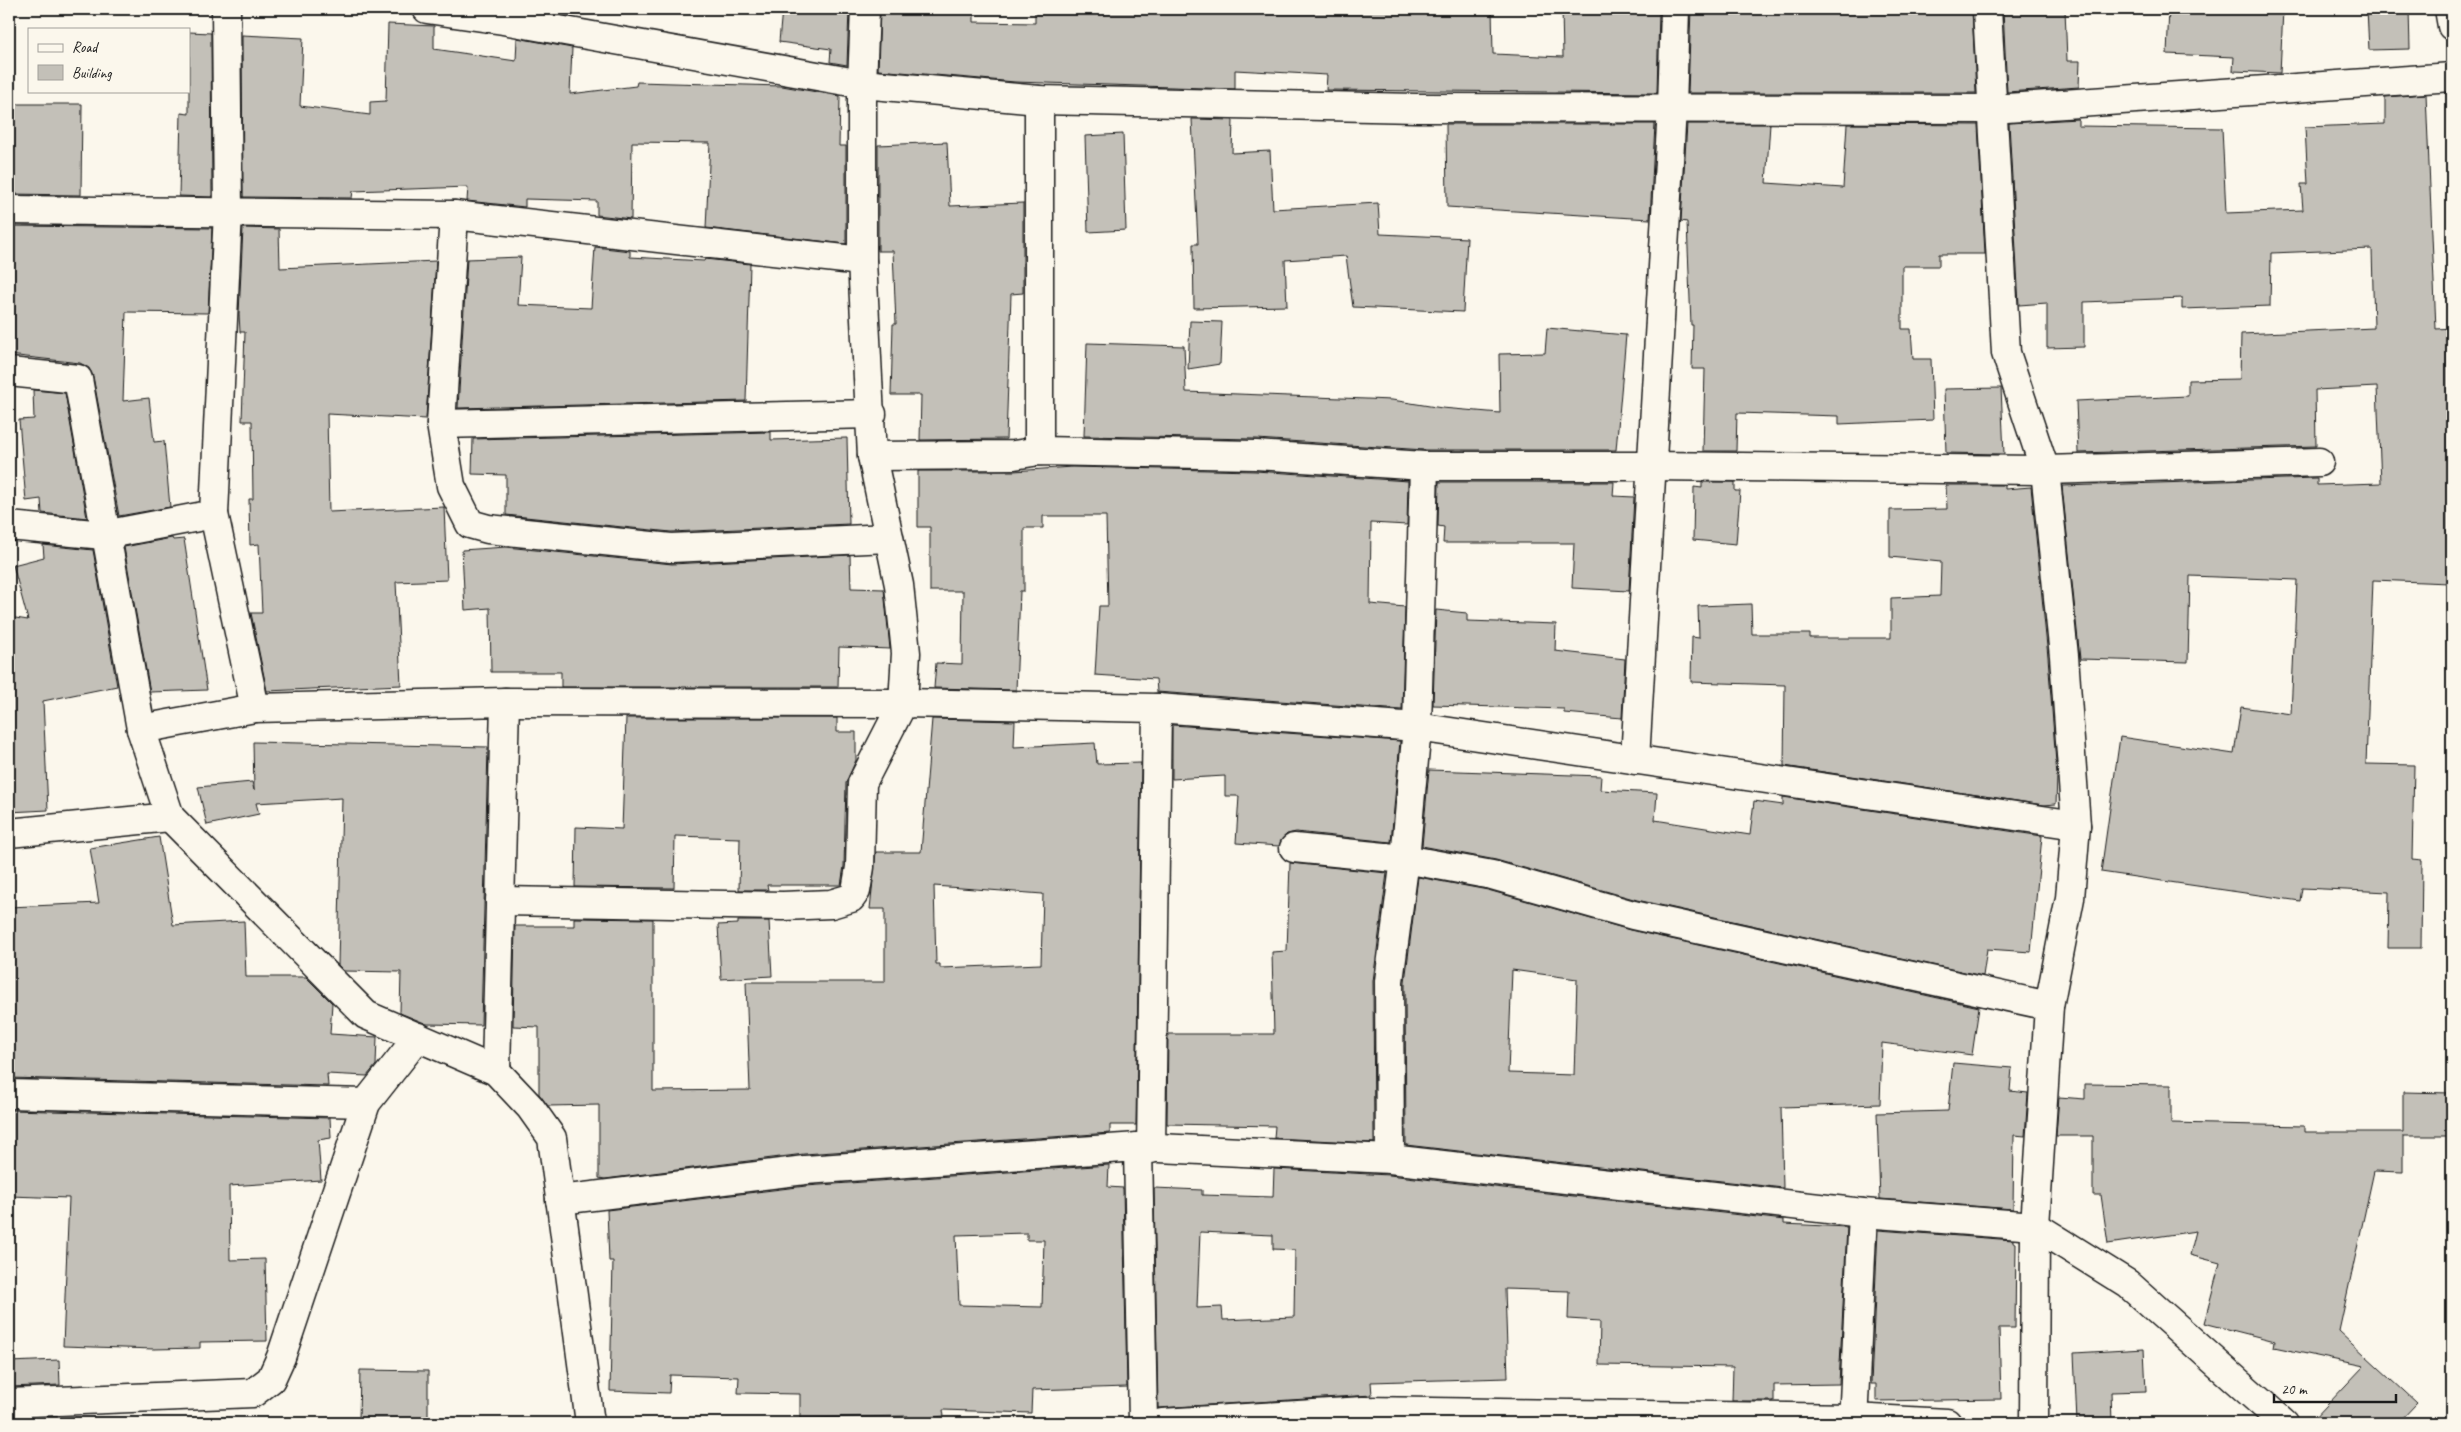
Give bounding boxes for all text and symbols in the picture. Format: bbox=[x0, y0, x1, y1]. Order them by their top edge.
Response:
legend bbox=[28, 28, 190, 92]
text: Road bbox=[72, 38, 99, 57]
text: Building bbox=[72, 64, 112, 83]
scale bar bbox=[2274, 1372, 2396, 1404]
text: 20 m bbox=[2281, 1380, 2308, 1399]

